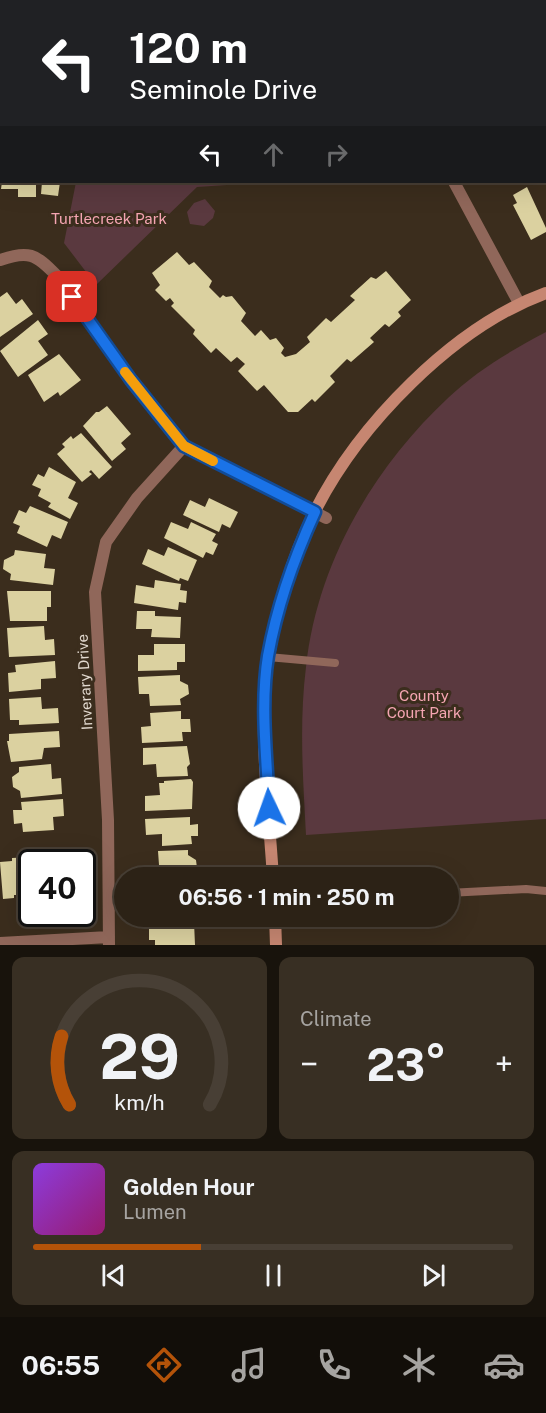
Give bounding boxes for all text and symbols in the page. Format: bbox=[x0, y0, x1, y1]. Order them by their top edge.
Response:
text: 120 m bbox=[129, 23, 248, 72]
icon: left bbox=[30, 24, 108, 102]
text: Seminole Drive bbox=[129, 73, 317, 105]
icon: left bbox=[194, 138, 227, 171]
icon: ahead bbox=[257, 138, 290, 171]
icon: right bbox=[320, 138, 353, 171]
park label: Turtlecreek Park bbox=[51, 210, 167, 227]
pin bbox=[46, 271, 97, 322]
icon: arrive bbox=[55, 280, 88, 313]
street label: Inverary Drive bbox=[73, 634, 96, 730]
park label: County Court Park bbox=[387, 687, 461, 721]
position arrow bbox=[237, 776, 301, 840]
speed limit sign: 40 bbox=[18, 849, 96, 927]
text: 06:56 · 1 min · 250 m bbox=[179, 884, 394, 910]
text: Climate bbox=[300, 1007, 372, 1031]
text: 29 bbox=[99, 1020, 180, 1093]
text: 23° bbox=[367, 1038, 446, 1091]
text: − bbox=[300, 1045, 318, 1083]
text: + bbox=[495, 1045, 513, 1083]
text: km/h bbox=[114, 1090, 165, 1115]
text: Golden Hour bbox=[123, 1174, 254, 1200]
text: Lumen bbox=[123, 1200, 187, 1224]
icon: previous bbox=[97, 1259, 130, 1292]
icon: pause bbox=[257, 1259, 290, 1292]
icon: next bbox=[417, 1259, 450, 1292]
icon: directions bbox=[143, 1344, 185, 1386]
icon: music bbox=[228, 1344, 270, 1386]
icon: phone bbox=[313, 1344, 355, 1386]
icon: climate bbox=[398, 1344, 440, 1386]
icon: car bbox=[483, 1344, 525, 1386]
text: 06:55 bbox=[21, 1349, 100, 1381]

